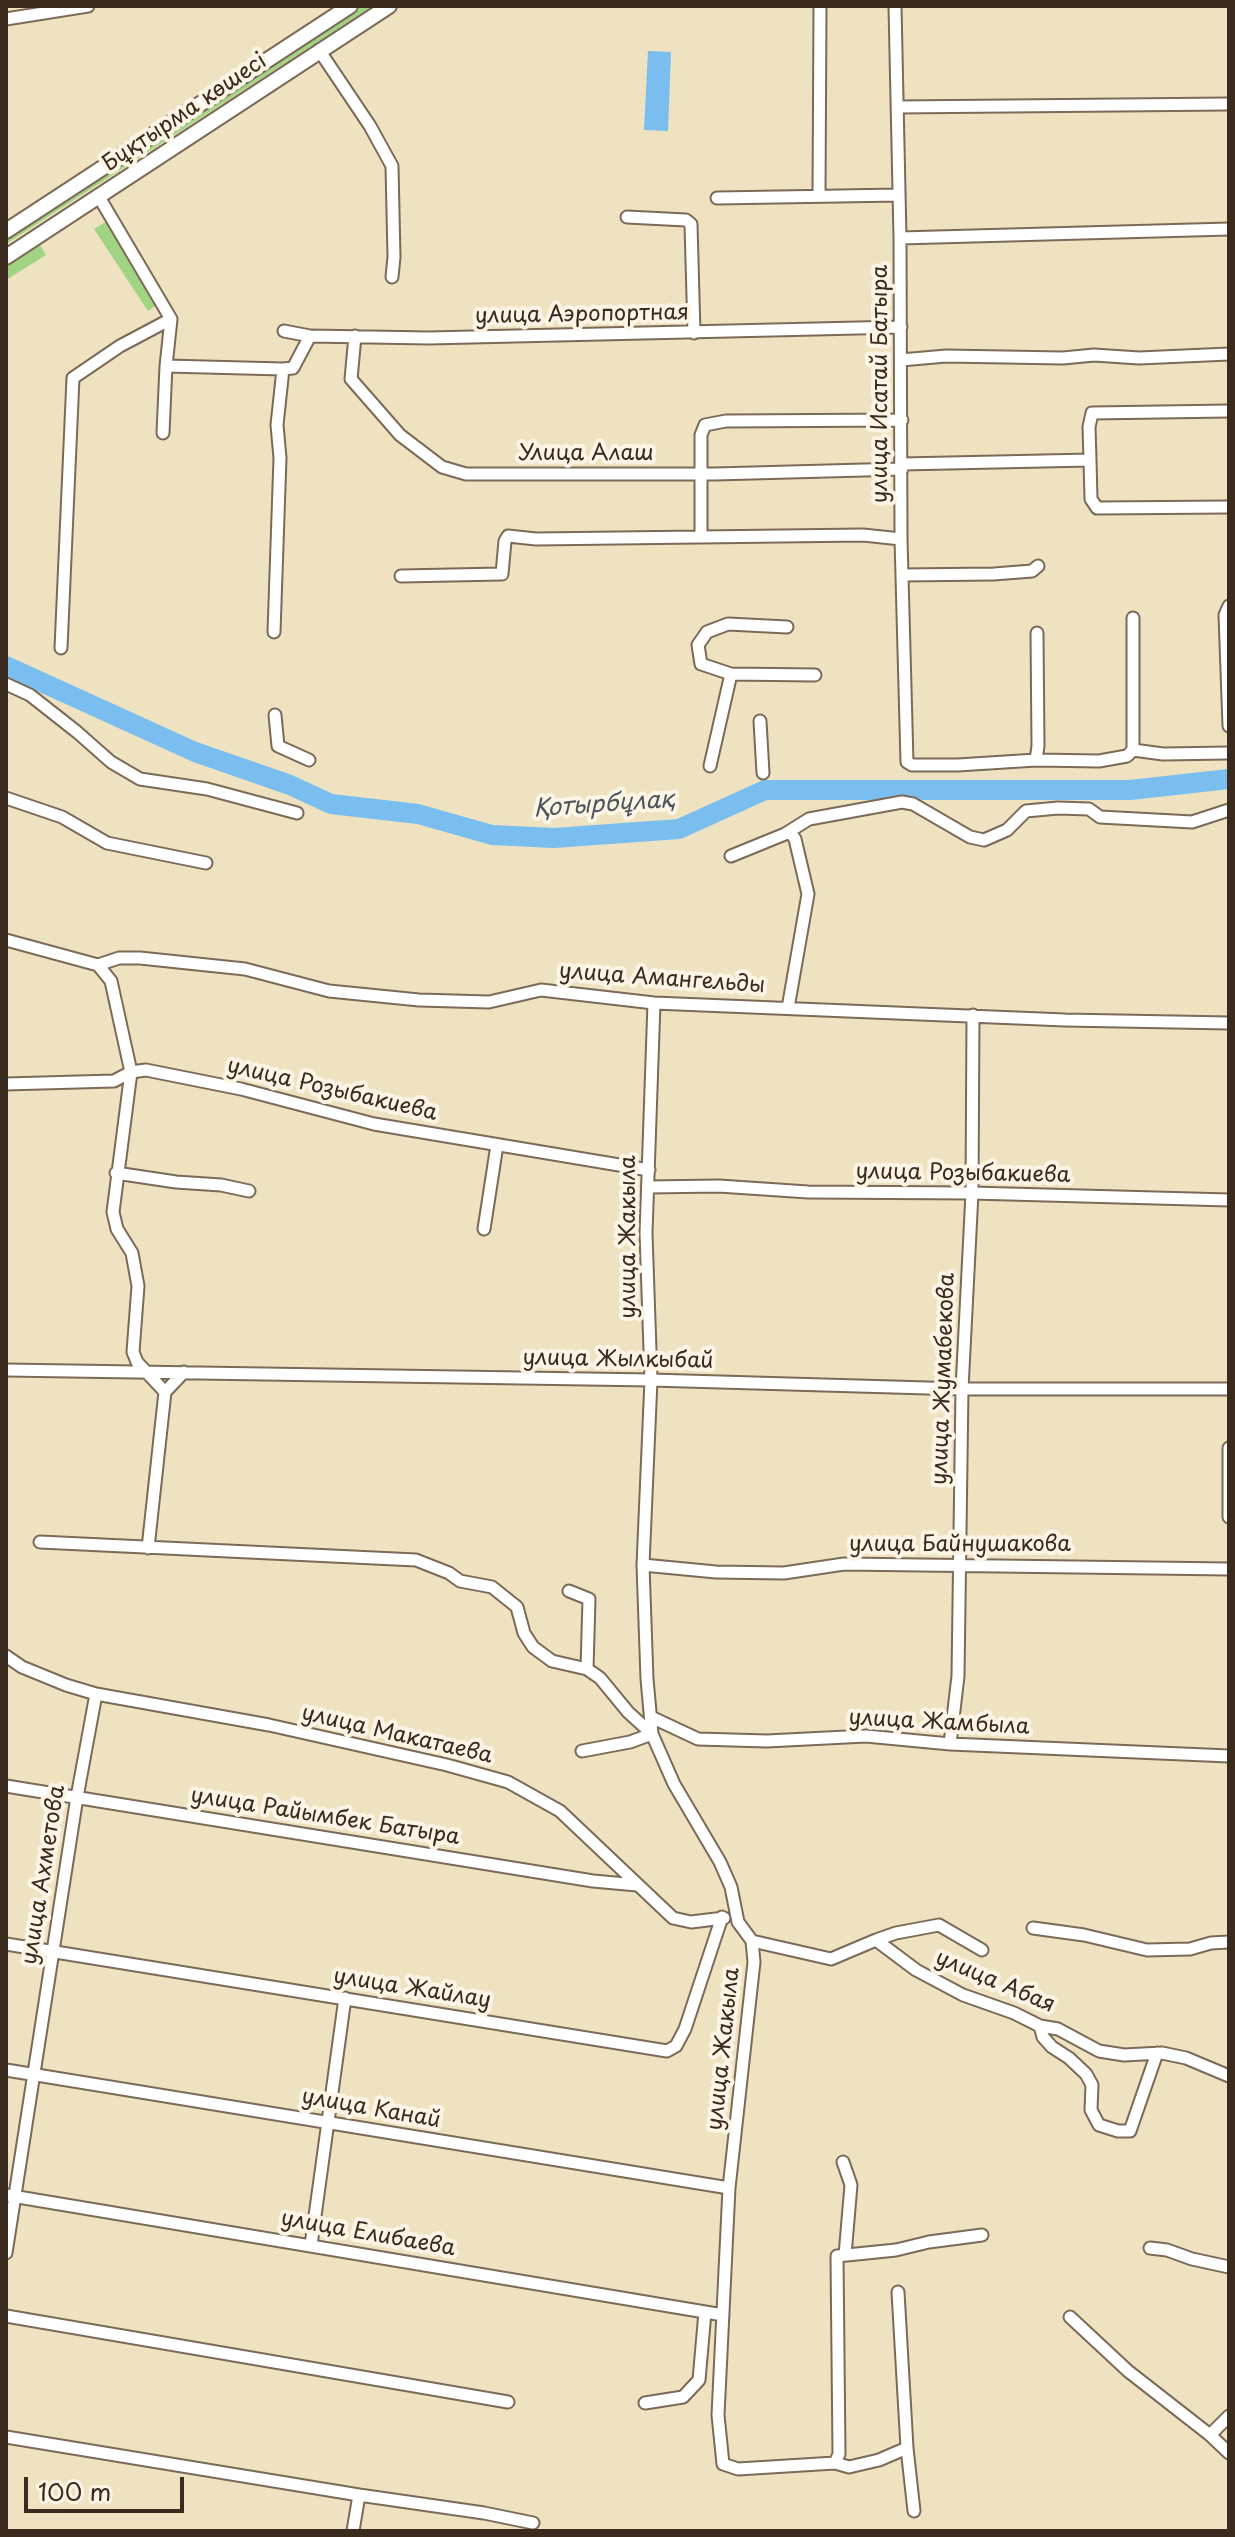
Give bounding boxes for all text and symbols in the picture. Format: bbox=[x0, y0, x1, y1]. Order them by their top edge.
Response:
street label: Бұқтырма көшесі bbox=[98, 48, 272, 178]
street label: улица Исатай Батыра bbox=[868, 265, 894, 503]
street label: улица Аэропортная bbox=[475, 300, 689, 330]
street label: Улица Алаш bbox=[518, 441, 654, 467]
water label: Қотырбұлақ bbox=[532, 786, 676, 824]
street label: улица Амангельды bbox=[558, 959, 766, 999]
street label: улица Розыбакиева bbox=[224, 1053, 440, 1127]
street label: улица Жакыла bbox=[616, 1155, 642, 1319]
street label: улица Розыбакиева bbox=[855, 1159, 1071, 1189]
street label: улица Жумабекова bbox=[927, 1272, 961, 1486]
street label: улица Жылкыбай bbox=[522, 1345, 714, 1375]
street label: улица Байнушакова bbox=[849, 1532, 1071, 1558]
street label: улица Макатаева bbox=[299, 1700, 495, 1770]
street label: улица Жамбыла bbox=[848, 1705, 1030, 1741]
street label: улица Ахметова bbox=[17, 1783, 71, 1967]
street label: улица Райымбек Батыра bbox=[189, 1783, 461, 1851]
street label: улица Абая bbox=[931, 1945, 1059, 2019]
street label: улица Жайлау bbox=[331, 1964, 493, 2014]
street label: улица Жакыла bbox=[702, 1966, 746, 2132]
street label: улица Канай bbox=[300, 2084, 442, 2134]
street label: улица Елибаева bbox=[279, 2206, 457, 2262]
scale bar bbox=[28, 2461, 188, 2511]
text: 100 m bbox=[38, 2473, 111, 2509]

